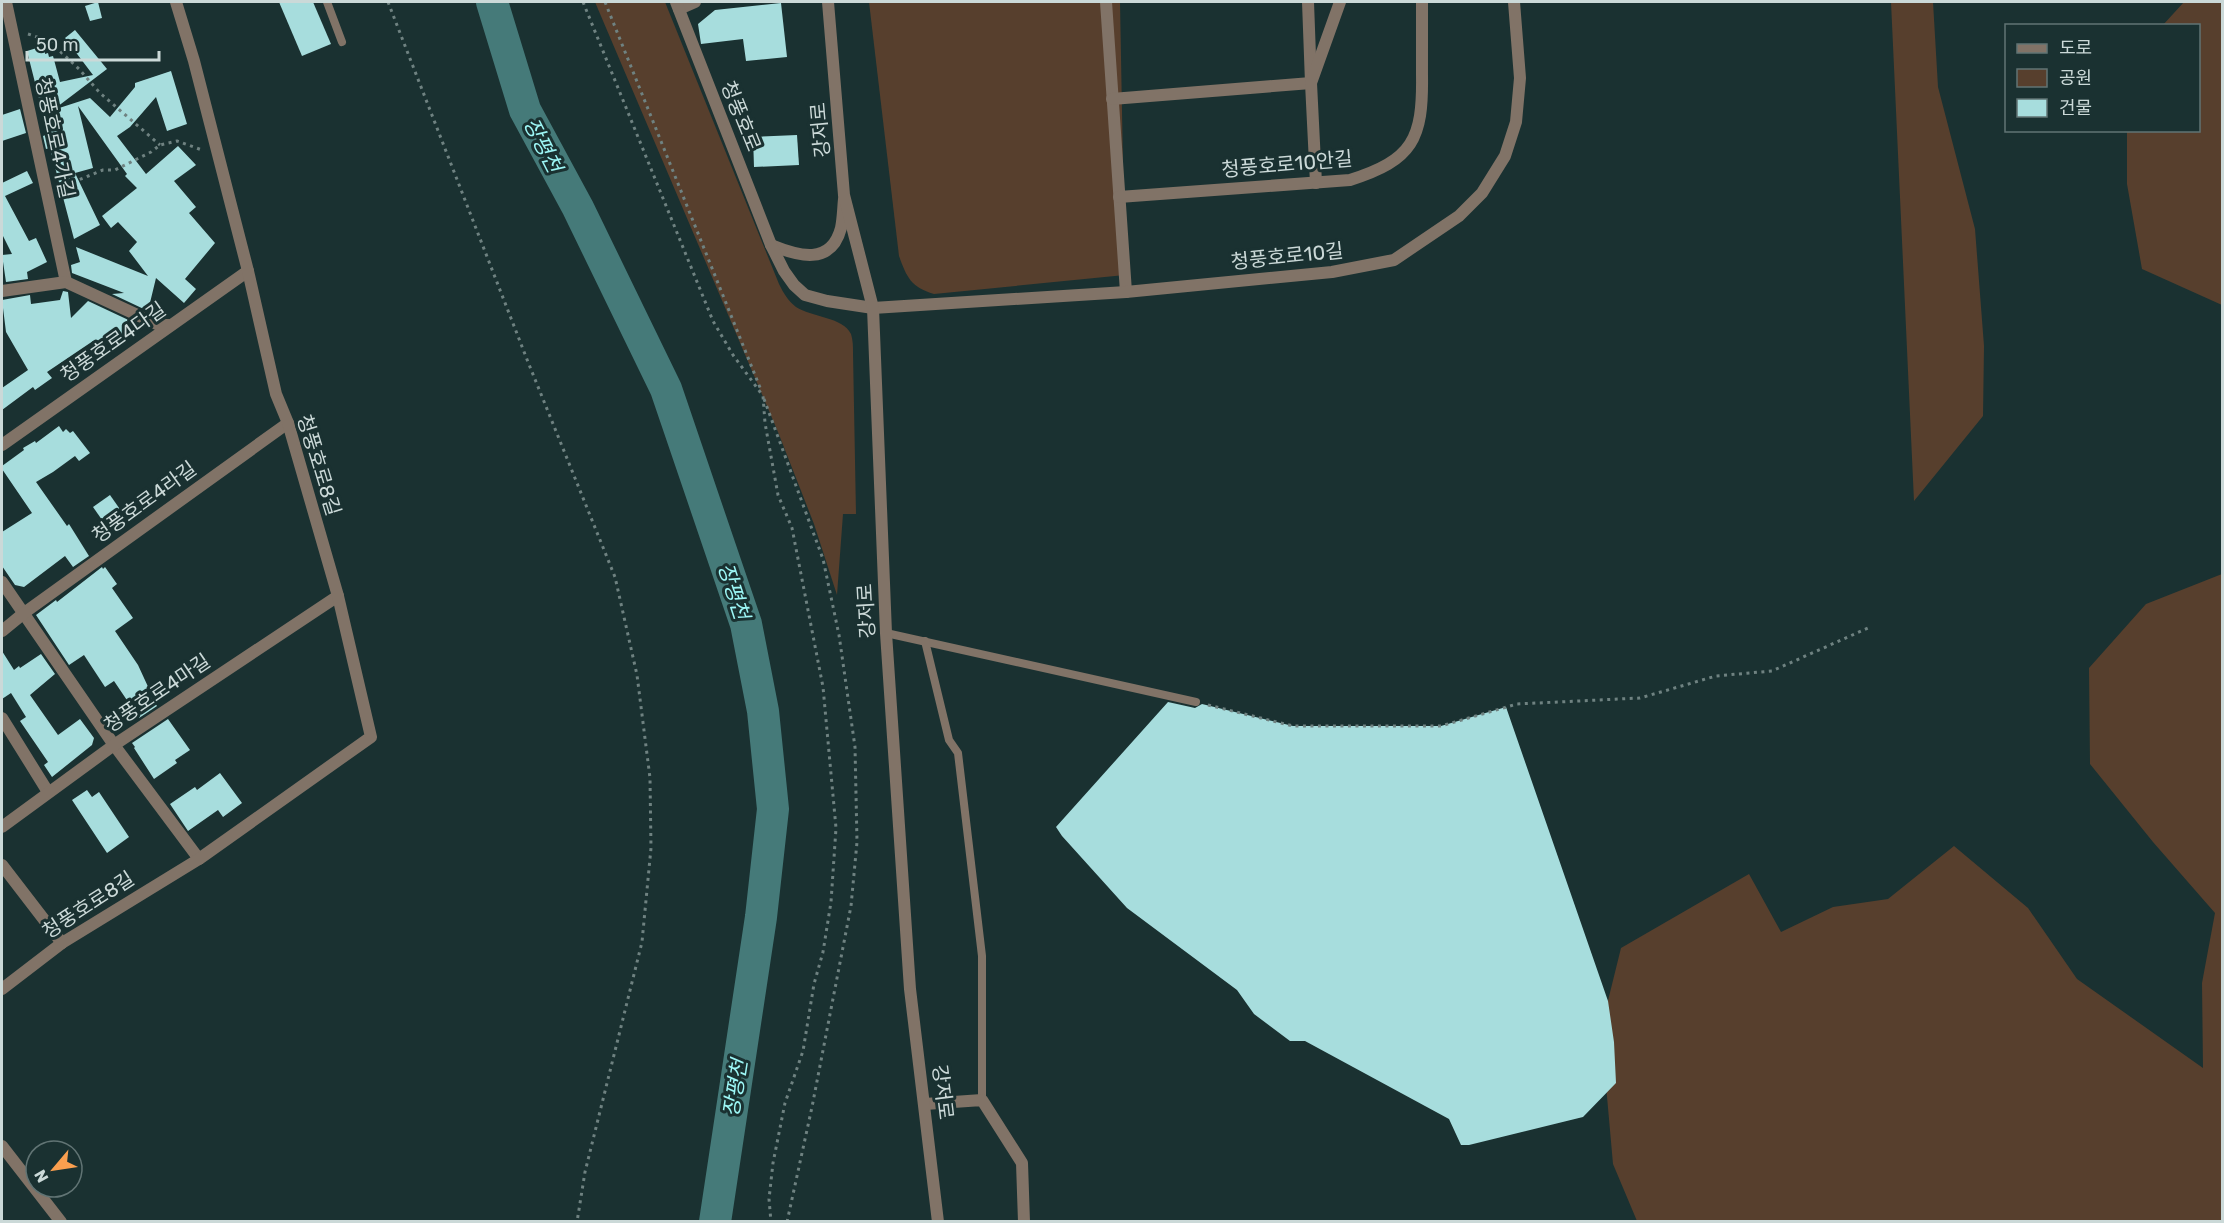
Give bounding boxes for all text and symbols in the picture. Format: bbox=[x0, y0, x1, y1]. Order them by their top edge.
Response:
scale bar bbox=[27, 24, 159, 62]
legend bbox=[2005, 24, 2200, 132]
text: 50 m bbox=[36, 34, 79, 56]
text: 도로 bbox=[2059, 37, 2092, 59]
text: 공원 bbox=[2059, 67, 2092, 89]
street label: 청풍호로4가길 bbox=[30, 75, 80, 201]
street label: 청풍호로 bbox=[716, 77, 766, 155]
text: 건물 bbox=[2059, 97, 2092, 119]
street label: 강저로 bbox=[806, 101, 834, 159]
water label: 장평천 bbox=[519, 113, 569, 179]
street label: 청풍호로10안길 bbox=[1220, 146, 1354, 182]
street label: 청풍호로10길 bbox=[1229, 238, 1345, 274]
street label: 청풍호로4다길 bbox=[56, 297, 170, 387]
street label: 청풍호로8길 bbox=[292, 411, 346, 519]
street label: 청풍호로4라길 bbox=[87, 456, 201, 548]
water label: 장평천 bbox=[713, 560, 756, 625]
street label: 강저로 bbox=[853, 583, 879, 639]
street label: 청풍호로4마길 bbox=[99, 649, 215, 737]
street label: 청풍호로8길 bbox=[38, 866, 138, 944]
water label: 장평천 bbox=[718, 1055, 752, 1119]
street label: 강저로 bbox=[928, 1063, 958, 1121]
north arrow bbox=[24, 1139, 84, 1199]
text: N bbox=[30, 1166, 52, 1186]

